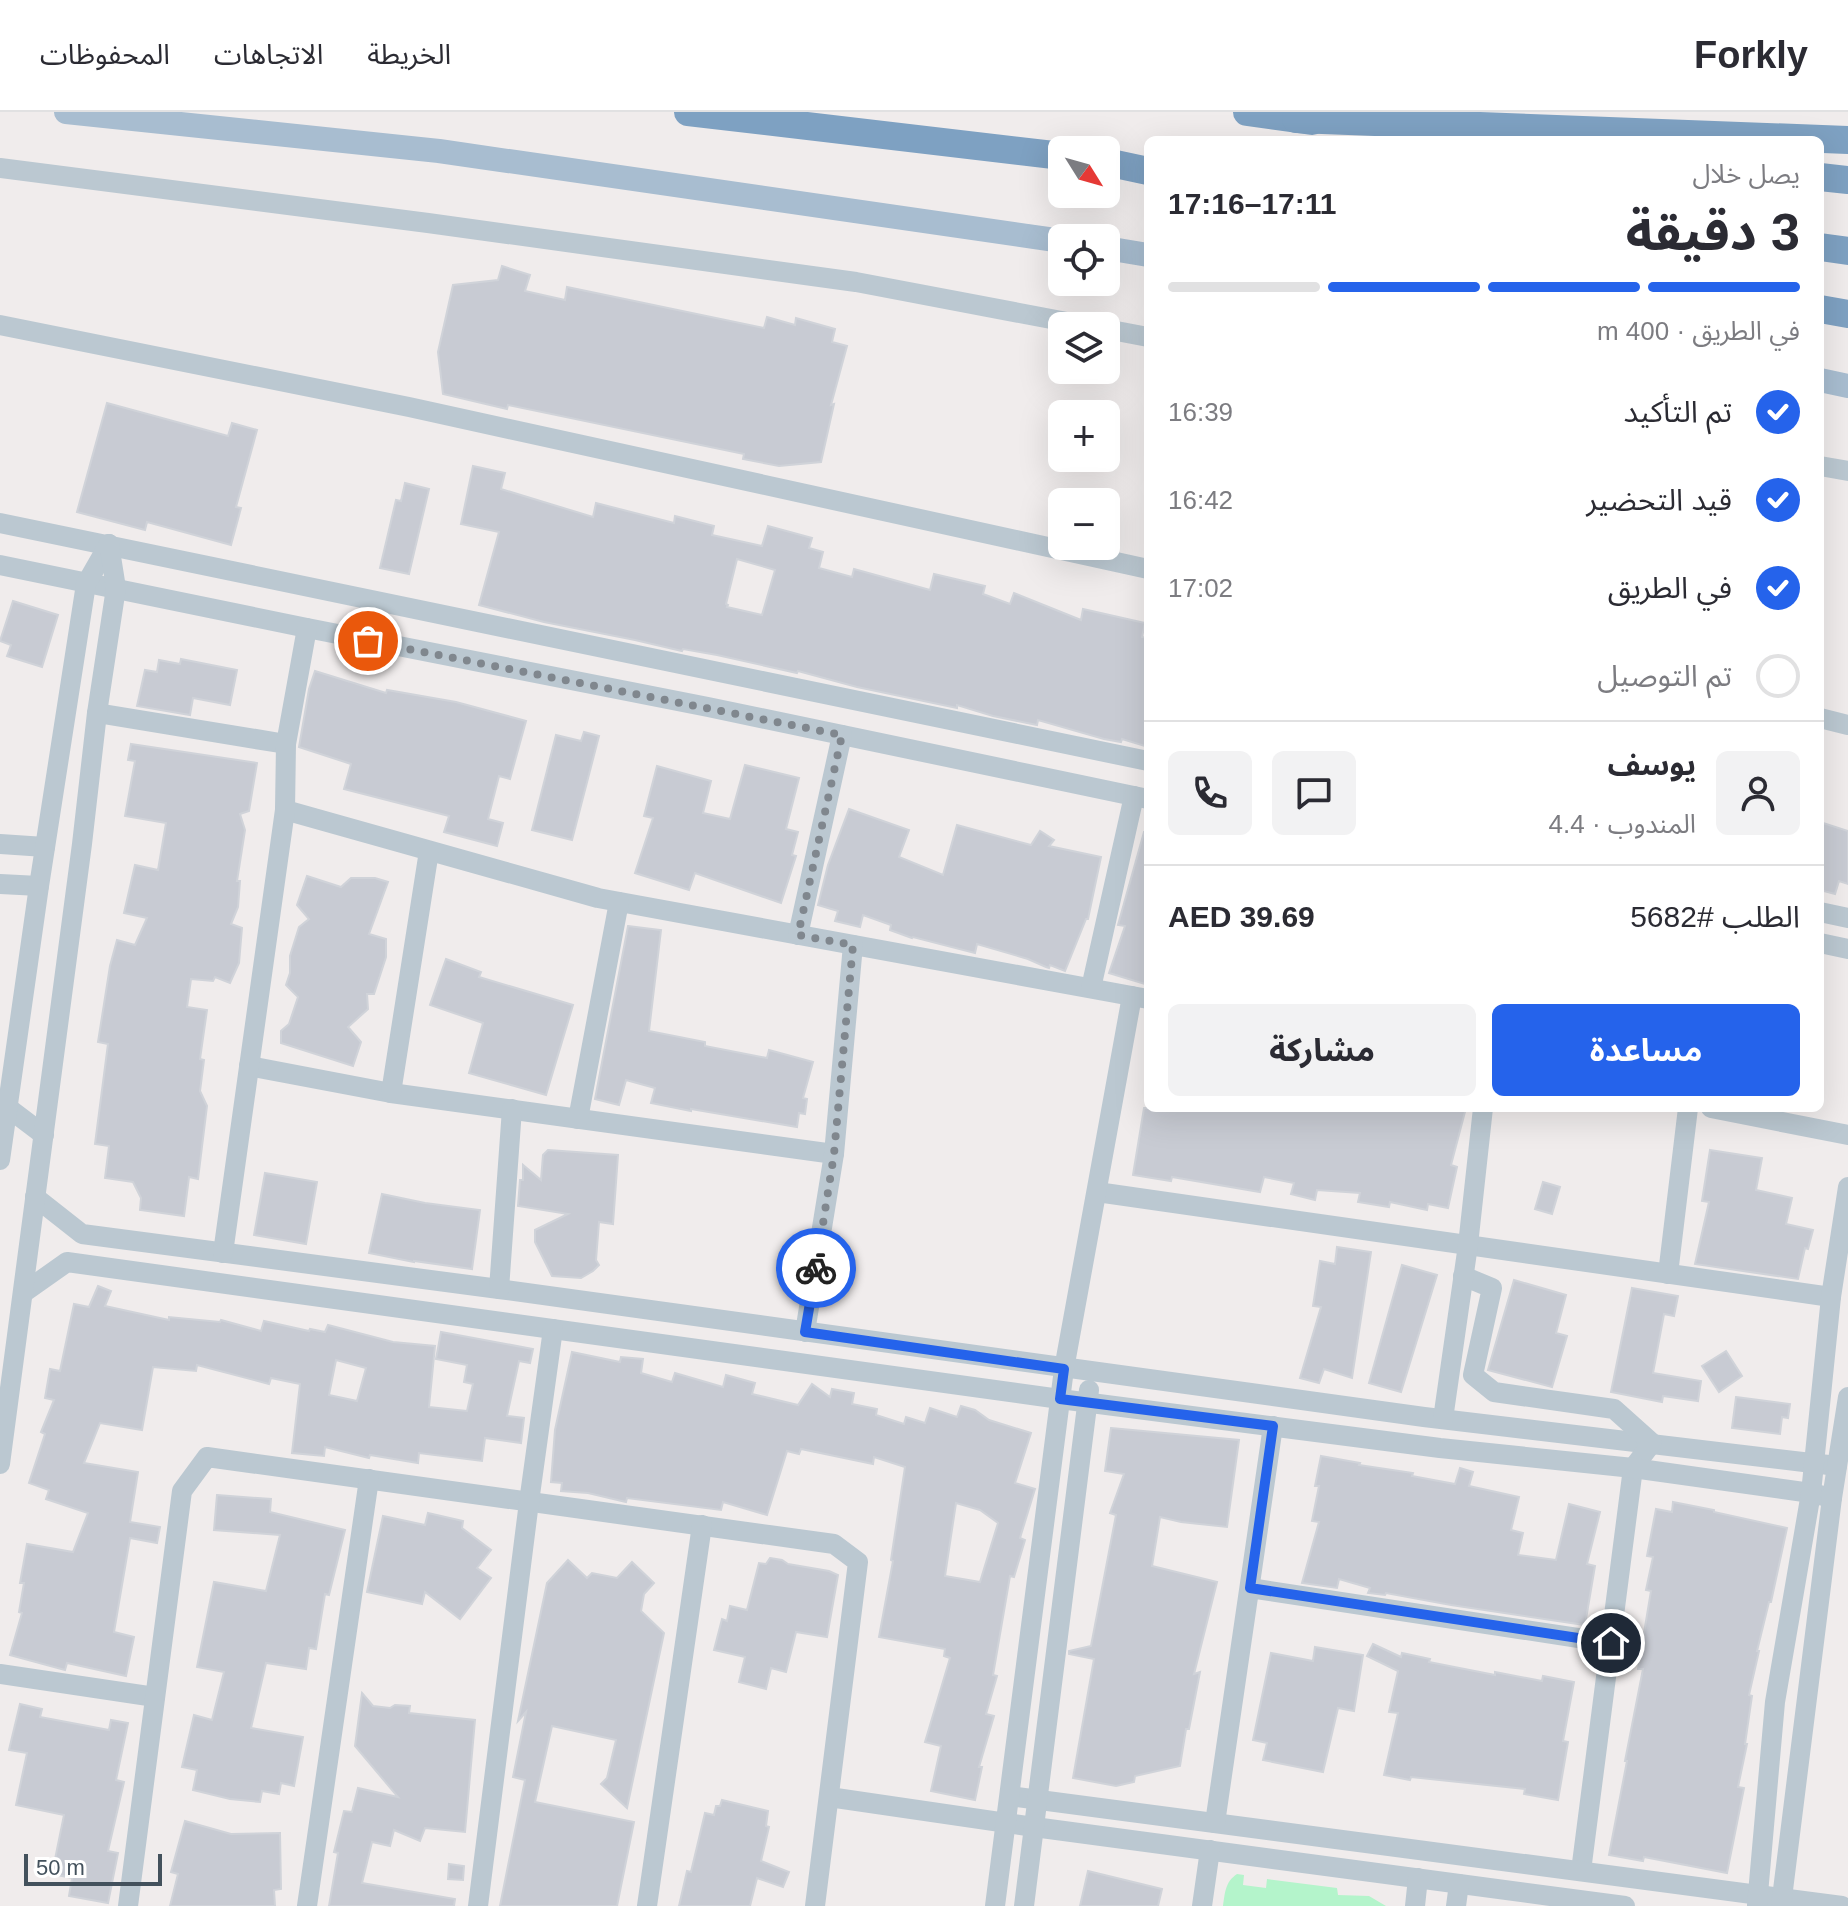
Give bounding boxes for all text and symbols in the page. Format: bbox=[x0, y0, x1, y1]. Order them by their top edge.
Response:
text: Forkly bbox=[1694, 34, 1808, 76]
text: المحفوظات bbox=[40, 39, 170, 70]
text: الاتجاهات bbox=[214, 39, 323, 70]
text: الخريطة bbox=[367, 39, 451, 70]
north arrow bbox=[1048, 136, 1120, 208]
map controls bbox=[1048, 136, 1120, 560]
text: يصل خلال bbox=[1692, 159, 1800, 189]
text: 17:11–17:16 bbox=[1168, 187, 1337, 220]
text: 3 دقيقة bbox=[1626, 203, 1800, 261]
button: locate bbox=[1048, 224, 1120, 296]
button: layers bbox=[1048, 312, 1120, 384]
text: في الطريق · 400 m bbox=[1597, 316, 1800, 346]
icon: check bbox=[1756, 390, 1800, 434]
text: تم التأكيد bbox=[1624, 395, 1732, 428]
text: 16:39 bbox=[1168, 397, 1233, 427]
button: + bbox=[1048, 400, 1120, 472]
icon: check bbox=[1756, 478, 1800, 522]
text: قيد التحضير bbox=[1586, 483, 1732, 516]
text: 16:42 bbox=[1168, 485, 1233, 515]
button: − bbox=[1048, 488, 1120, 560]
icon: check bbox=[1756, 566, 1800, 610]
text: في الطريق bbox=[1608, 571, 1732, 604]
text: 17:02 bbox=[1168, 573, 1233, 603]
pin bbox=[334, 607, 402, 675]
icon: bag bbox=[346, 619, 390, 663]
text: تم التوصيل bbox=[1597, 659, 1732, 692]
text: يوسف bbox=[1608, 748, 1696, 781]
button: phone bbox=[1168, 751, 1252, 835]
button: chat bbox=[1272, 751, 1356, 835]
button: person bbox=[1716, 751, 1800, 835]
text: المندوب · 4.4 bbox=[1549, 809, 1696, 839]
text: AED 39.69 bbox=[1168, 900, 1315, 933]
text: الطلب #5682 bbox=[1630, 900, 1800, 933]
button: مشاركة bbox=[1168, 1004, 1476, 1096]
button: مساعدة bbox=[1492, 1004, 1800, 1096]
courier bbox=[776, 1228, 856, 1308]
icon: bike bbox=[794, 1246, 838, 1290]
pin bbox=[1577, 1609, 1645, 1677]
icon: home bbox=[1589, 1621, 1633, 1665]
scale bar bbox=[24, 1850, 162, 1886]
text: 50 m bbox=[36, 1855, 85, 1880]

